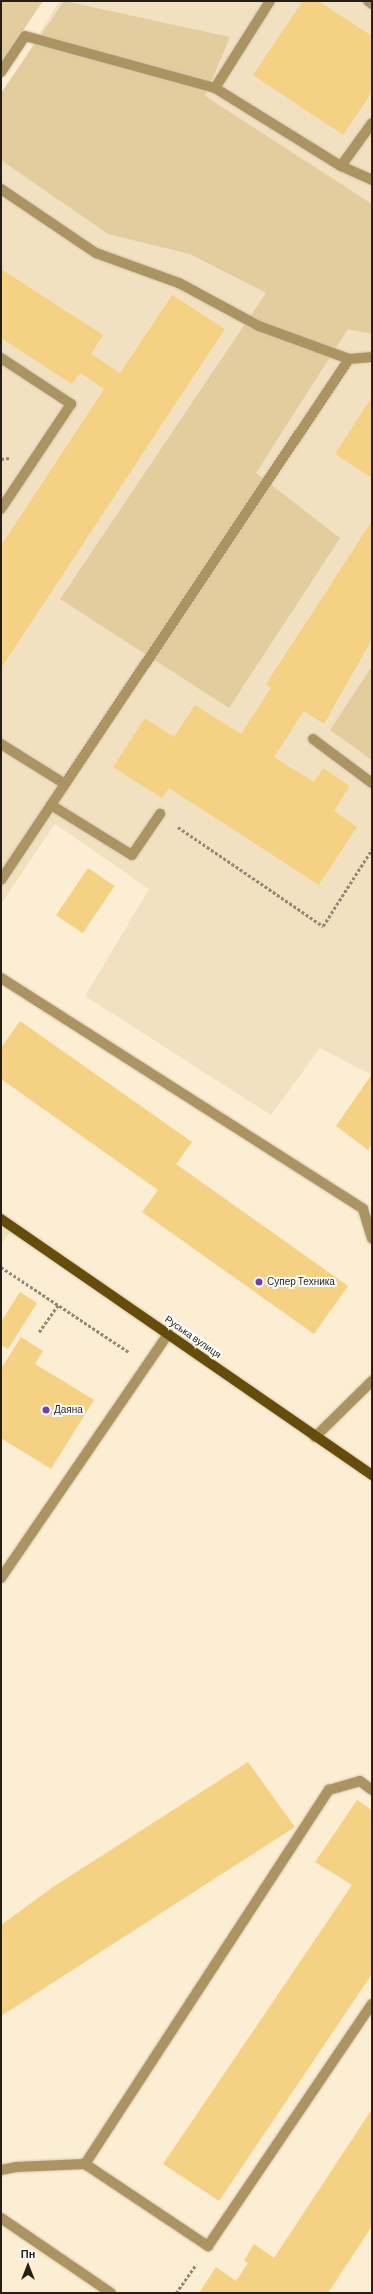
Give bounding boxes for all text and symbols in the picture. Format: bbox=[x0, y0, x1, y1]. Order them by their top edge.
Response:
place label: Супер Техника bbox=[267, 1276, 335, 1288]
marker: Супер Техника bbox=[254, 1277, 264, 1287]
street label: Руська вулиця bbox=[162, 1313, 224, 1361]
place label: Даяна bbox=[54, 1404, 83, 1416]
marker: Даяна bbox=[41, 1405, 51, 1415]
north arrow bbox=[8, 2246, 48, 2286]
text: Пн bbox=[21, 2247, 35, 2260]

